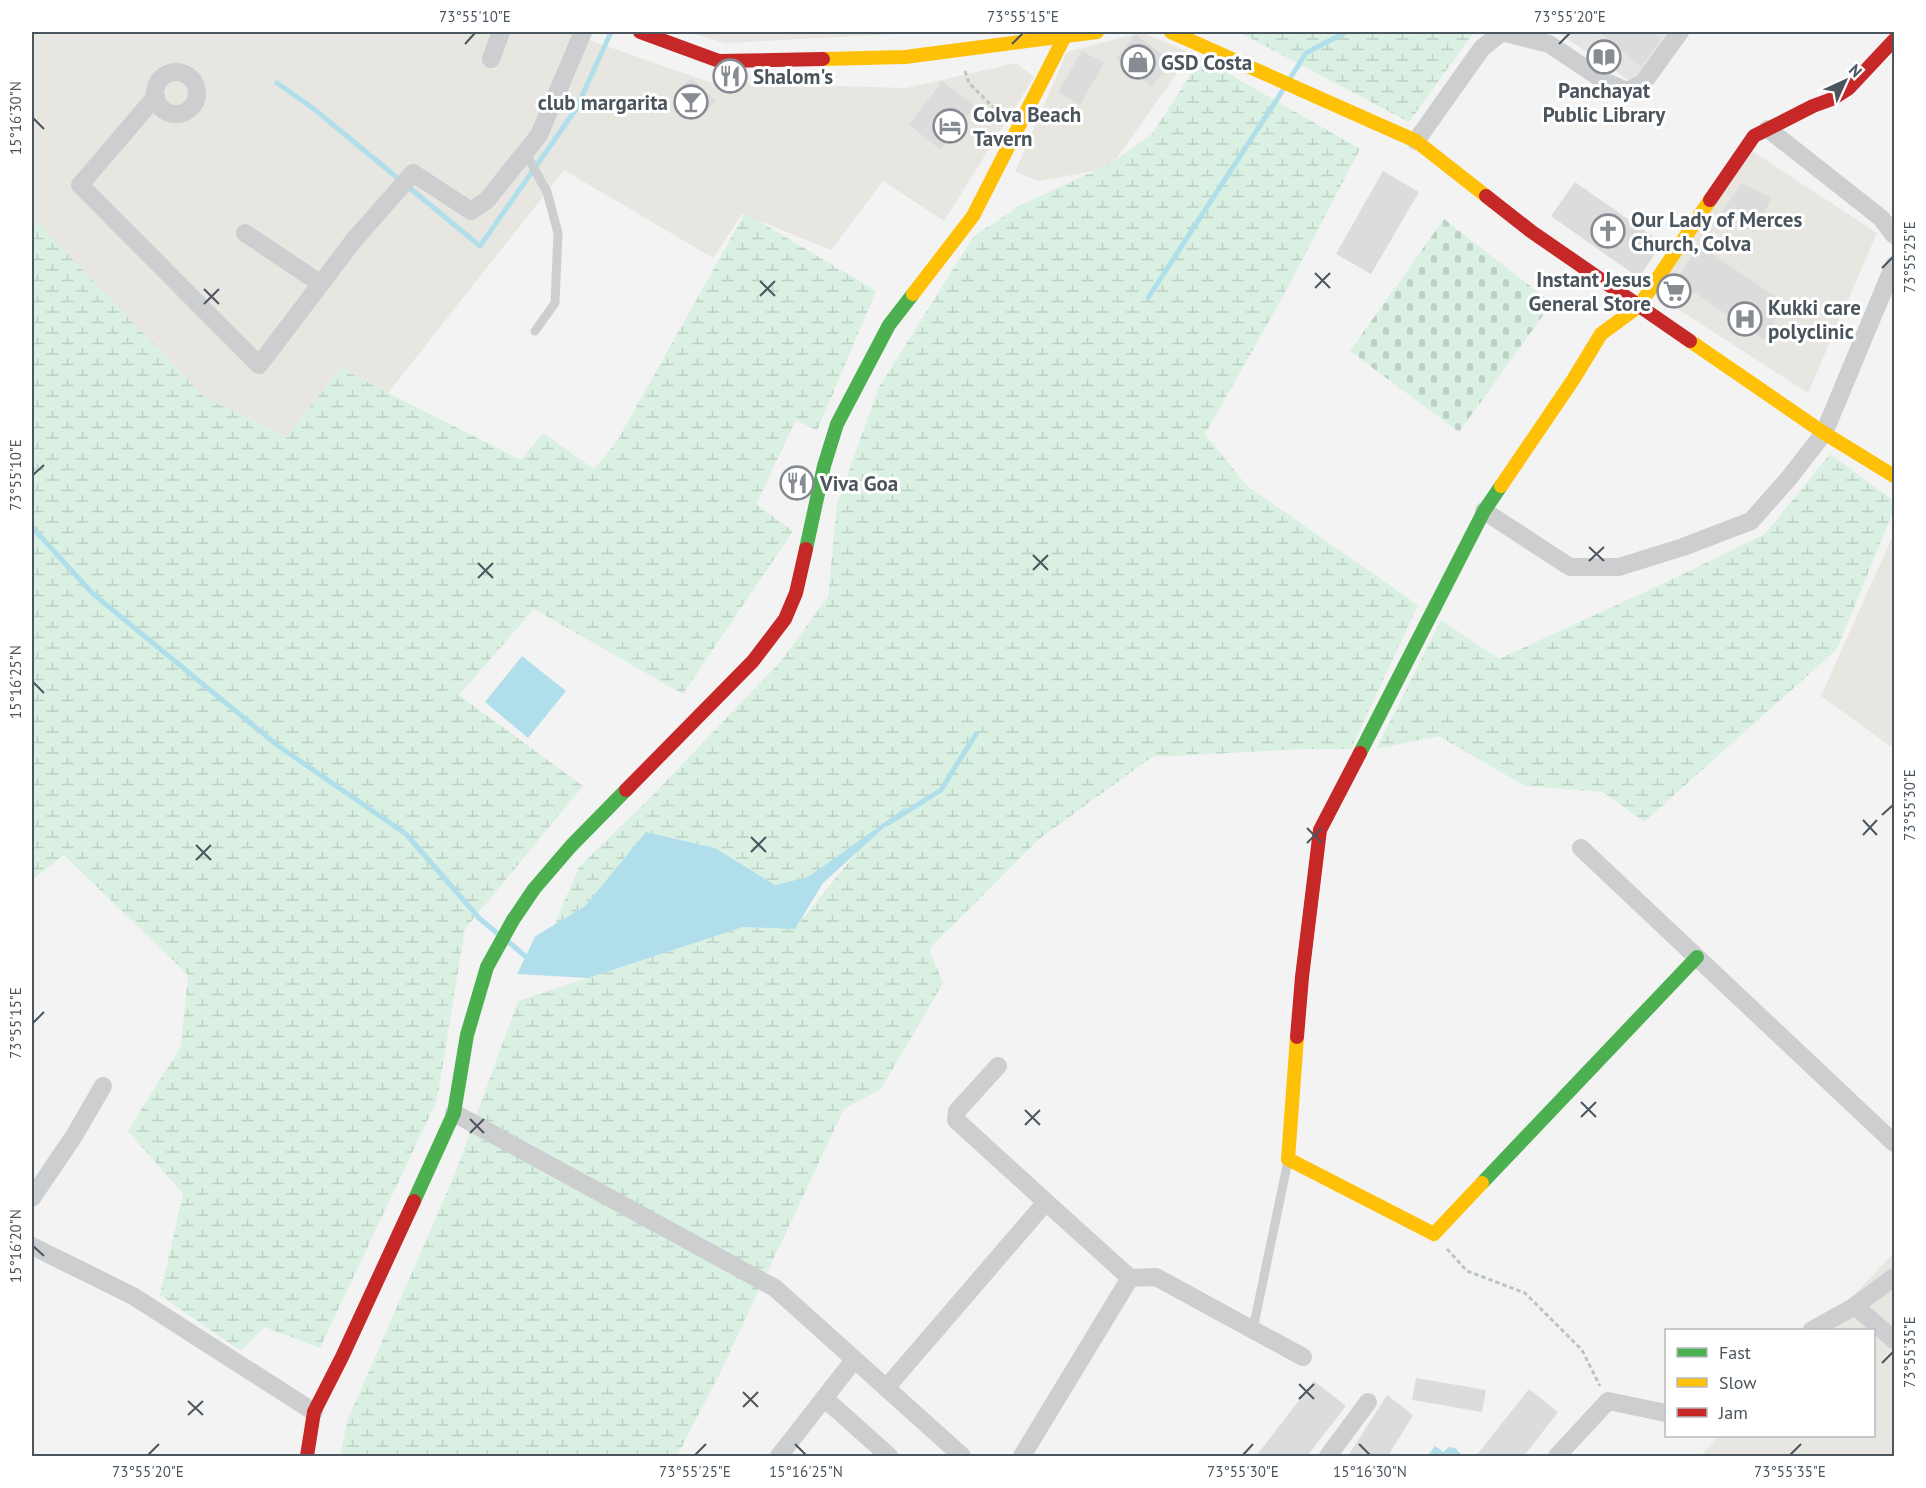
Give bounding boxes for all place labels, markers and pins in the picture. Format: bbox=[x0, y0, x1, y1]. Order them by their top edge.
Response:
library icon: Panchayat Public Library bbox=[1586, 39, 1622, 75]
shop icon: GSD Costa bbox=[1120, 44, 1156, 80]
place label: GSD Costa bbox=[1161, 49, 1252, 76]
restaurant icon: Shalom's bbox=[712, 58, 748, 94]
place label: Shalom's bbox=[753, 63, 833, 90]
place label: Panchayat Public Library bbox=[1543, 77, 1666, 128]
bar icon: club margarita bbox=[673, 84, 709, 120]
place label: club margarita bbox=[538, 89, 668, 116]
place label: Colva Beach Tavern bbox=[973, 101, 1081, 152]
hotel icon: Colva Beach Tavern bbox=[932, 108, 968, 144]
place label: Our Lady of Merces Church, Colva bbox=[1631, 206, 1802, 257]
church icon: Our Lady of Merces Church, Colva bbox=[1590, 213, 1626, 249]
place label: Instant Jesus General Store bbox=[1528, 266, 1651, 317]
supermarket icon: Instant Jesus General Store bbox=[1656, 273, 1692, 309]
place label: Kukki care polyclinic bbox=[1768, 294, 1861, 345]
hospital icon: Kukki care polyclinic bbox=[1727, 301, 1763, 337]
restaurant icon: Viva Goa bbox=[779, 465, 815, 501]
place label: Viva Goa bbox=[819, 470, 898, 497]

